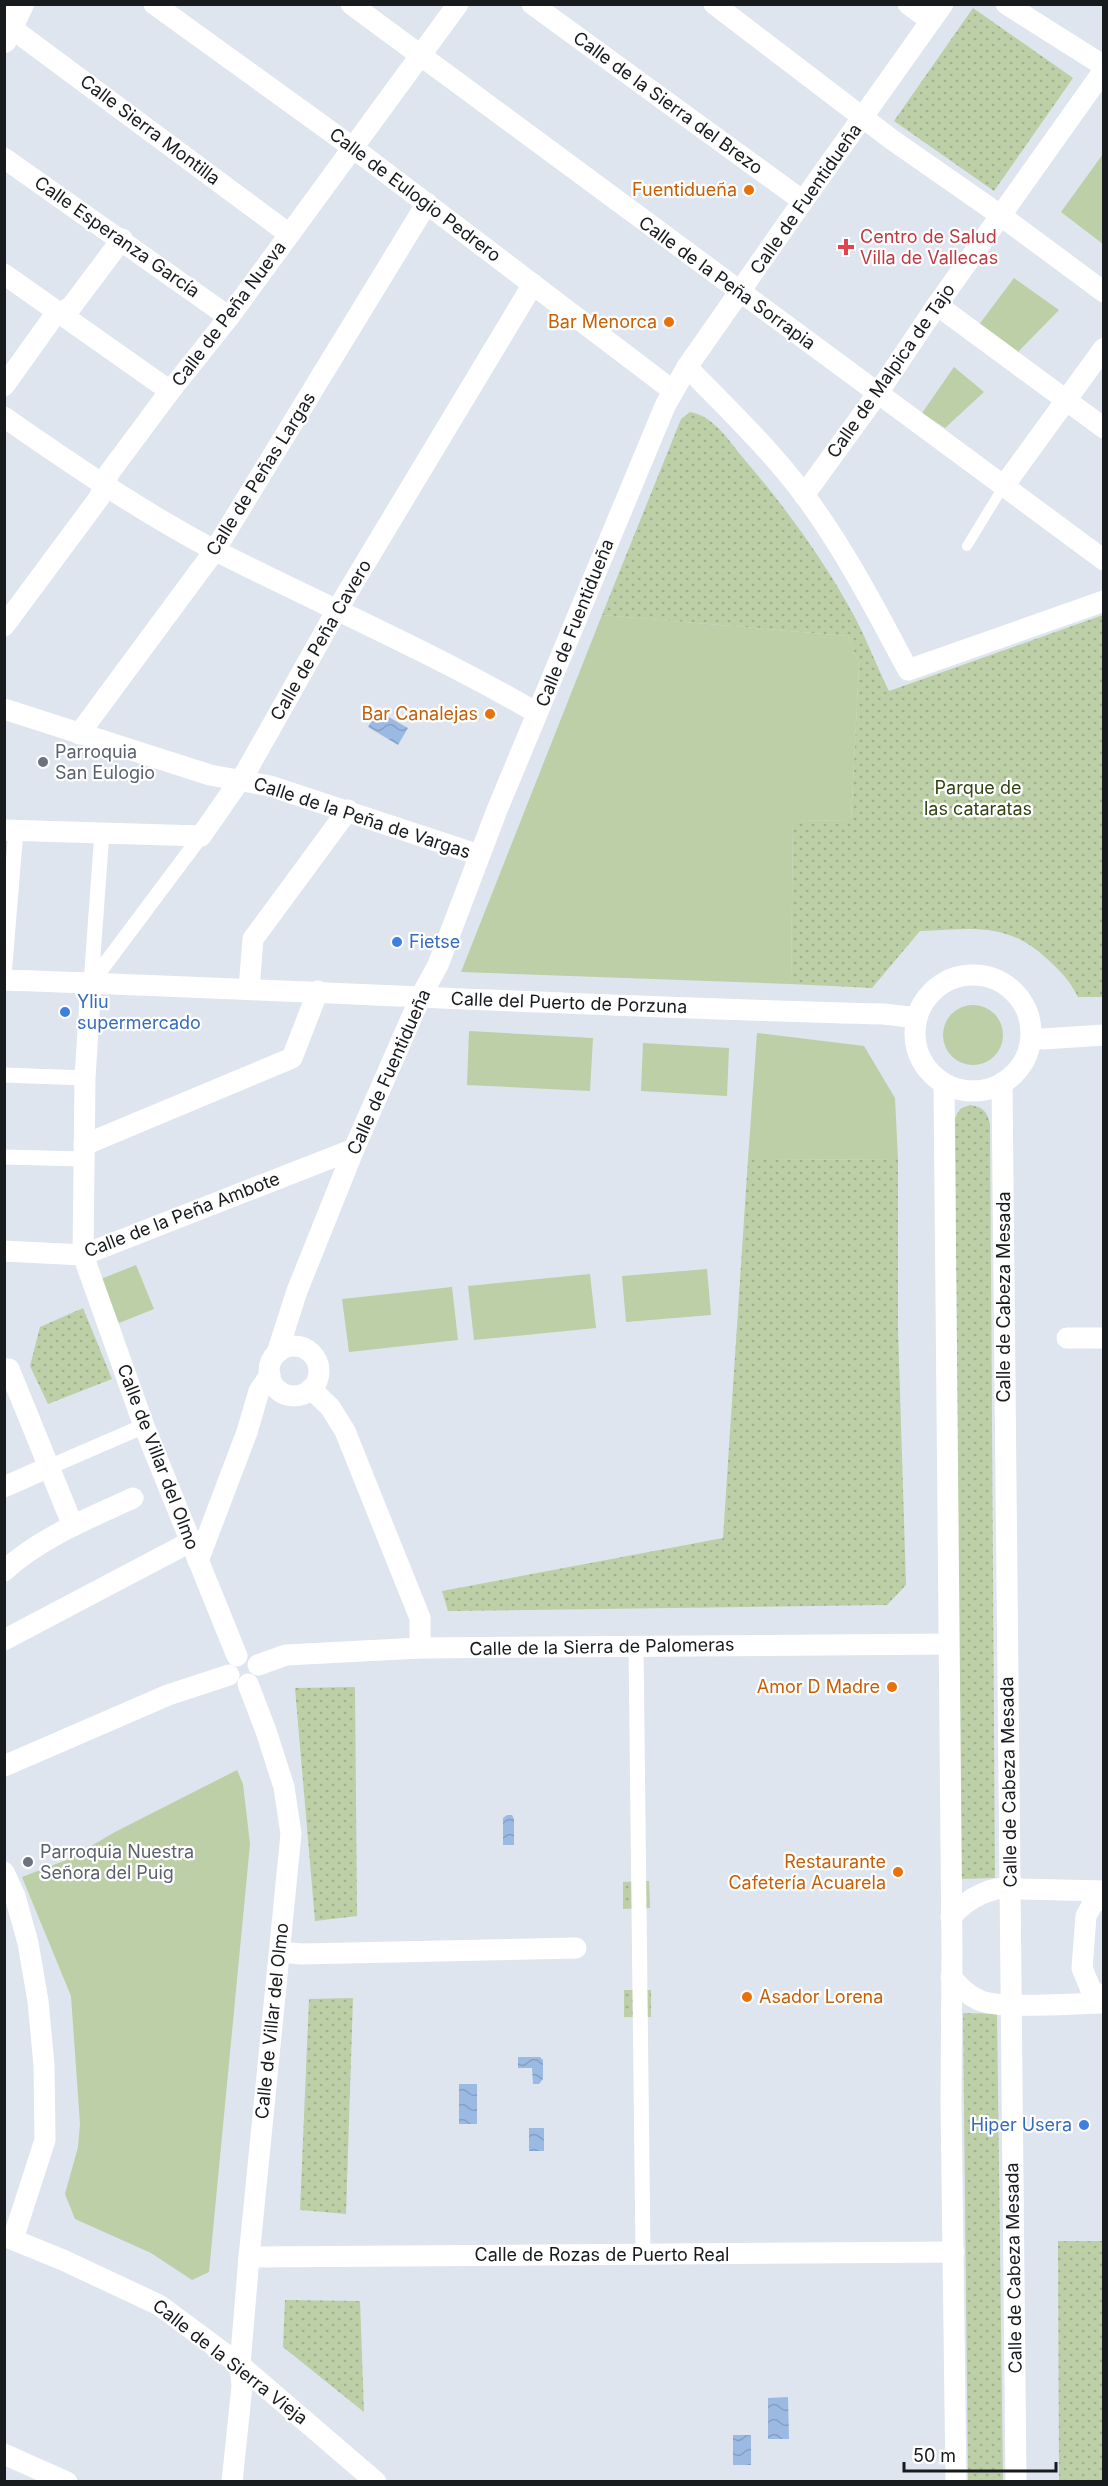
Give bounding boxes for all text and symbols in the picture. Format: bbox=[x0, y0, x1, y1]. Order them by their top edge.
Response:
street label: Calle de la Sierra del Brezo bbox=[570, 27, 767, 178]
street label: Calle Sierra Montilla bbox=[76, 70, 224, 189]
street label: Calle de Fuentidueña bbox=[746, 119, 866, 278]
street label: Calle de Eulogio Pedrero bbox=[325, 123, 505, 266]
street label: Calle Esperanza García bbox=[31, 172, 204, 302]
place label: Fuentidueña bbox=[632, 179, 737, 200]
marker: Fuentidueña bbox=[742, 183, 756, 197]
street label: Calle de la Peña Sorrapia bbox=[635, 211, 820, 354]
place label: Centro de Salud Villa de Vallecas bbox=[860, 226, 998, 268]
street label: Calle de Peña Nueva bbox=[167, 237, 290, 390]
marker: Centro de Salud Villa de Vallecas bbox=[837, 238, 855, 256]
street label: Calle de Malpica de Tajo bbox=[822, 280, 959, 462]
place label: Bar Menorca bbox=[548, 311, 657, 332]
marker: Bar Menorca bbox=[662, 315, 676, 329]
street label: Calle de Peñas Largas bbox=[202, 388, 319, 559]
street label: Calle de Fuentidueña bbox=[531, 536, 618, 710]
street label: Calle de Peña Cavero bbox=[266, 556, 375, 724]
place label: Bar Canalejas bbox=[361, 703, 478, 724]
marker: Bar Canalejas bbox=[483, 707, 497, 721]
place label: Parroquia San Eulogio bbox=[55, 741, 155, 783]
marker: Parroquia San Eulogio bbox=[36, 755, 50, 769]
street label: Calle de la Peña de Vargas bbox=[251, 773, 473, 863]
park label: Parque de las cataratas bbox=[924, 777, 1032, 819]
place label: Fietse bbox=[409, 931, 460, 952]
marker: Fietse bbox=[390, 935, 404, 949]
street label: Calle de Fuentidueña bbox=[343, 986, 435, 1158]
street label: Calle del Puerto de Porzuna bbox=[450, 988, 688, 1017]
place label: Yliu supermercado bbox=[77, 991, 201, 1033]
marker: Yliu supermercado bbox=[58, 1005, 72, 1019]
street label: Calle de la Peña Ambote bbox=[81, 1168, 282, 1262]
street label: Calle de Cabeza Mesada bbox=[993, 1191, 1014, 1403]
street label: Calle de Villar del Olmo bbox=[113, 1361, 204, 1553]
street label: Calle de la Sierra de Palomeras bbox=[469, 1634, 735, 1659]
place label: Amor D Madre bbox=[757, 1676, 880, 1697]
street label: Calle de Cabeza Mesada bbox=[996, 1676, 1021, 1888]
marker: Amor D Madre bbox=[885, 1680, 899, 1694]
place label: Parroquia Nuestra Señora del Puig bbox=[40, 1841, 194, 1883]
place label: Restaurante Cafetería Acuarela bbox=[728, 1851, 886, 1893]
marker: Parroquia Nuestra Señora del Puig bbox=[21, 1855, 35, 1869]
marker: Restaurante Cafetería Acuarela bbox=[891, 1865, 905, 1879]
street label: Calle de Villar del Olmo bbox=[251, 1922, 292, 2120]
place label: Asador Lorena bbox=[759, 1986, 883, 2007]
marker: Asador Lorena bbox=[740, 1990, 754, 2004]
place label: Hiper Usera bbox=[971, 2114, 1072, 2135]
marker: Hiper Usera bbox=[1077, 2118, 1091, 2132]
street label: Calle de Cabeza Mesada bbox=[1001, 2162, 1026, 2374]
street label: Calle de Rozas de Puerto Real bbox=[475, 2244, 729, 2265]
street label: Calle de la Sierra Vieja bbox=[149, 2295, 312, 2429]
scale bar bbox=[904, 2435, 1056, 2473]
text: 50 m bbox=[913, 2445, 956, 2466]

